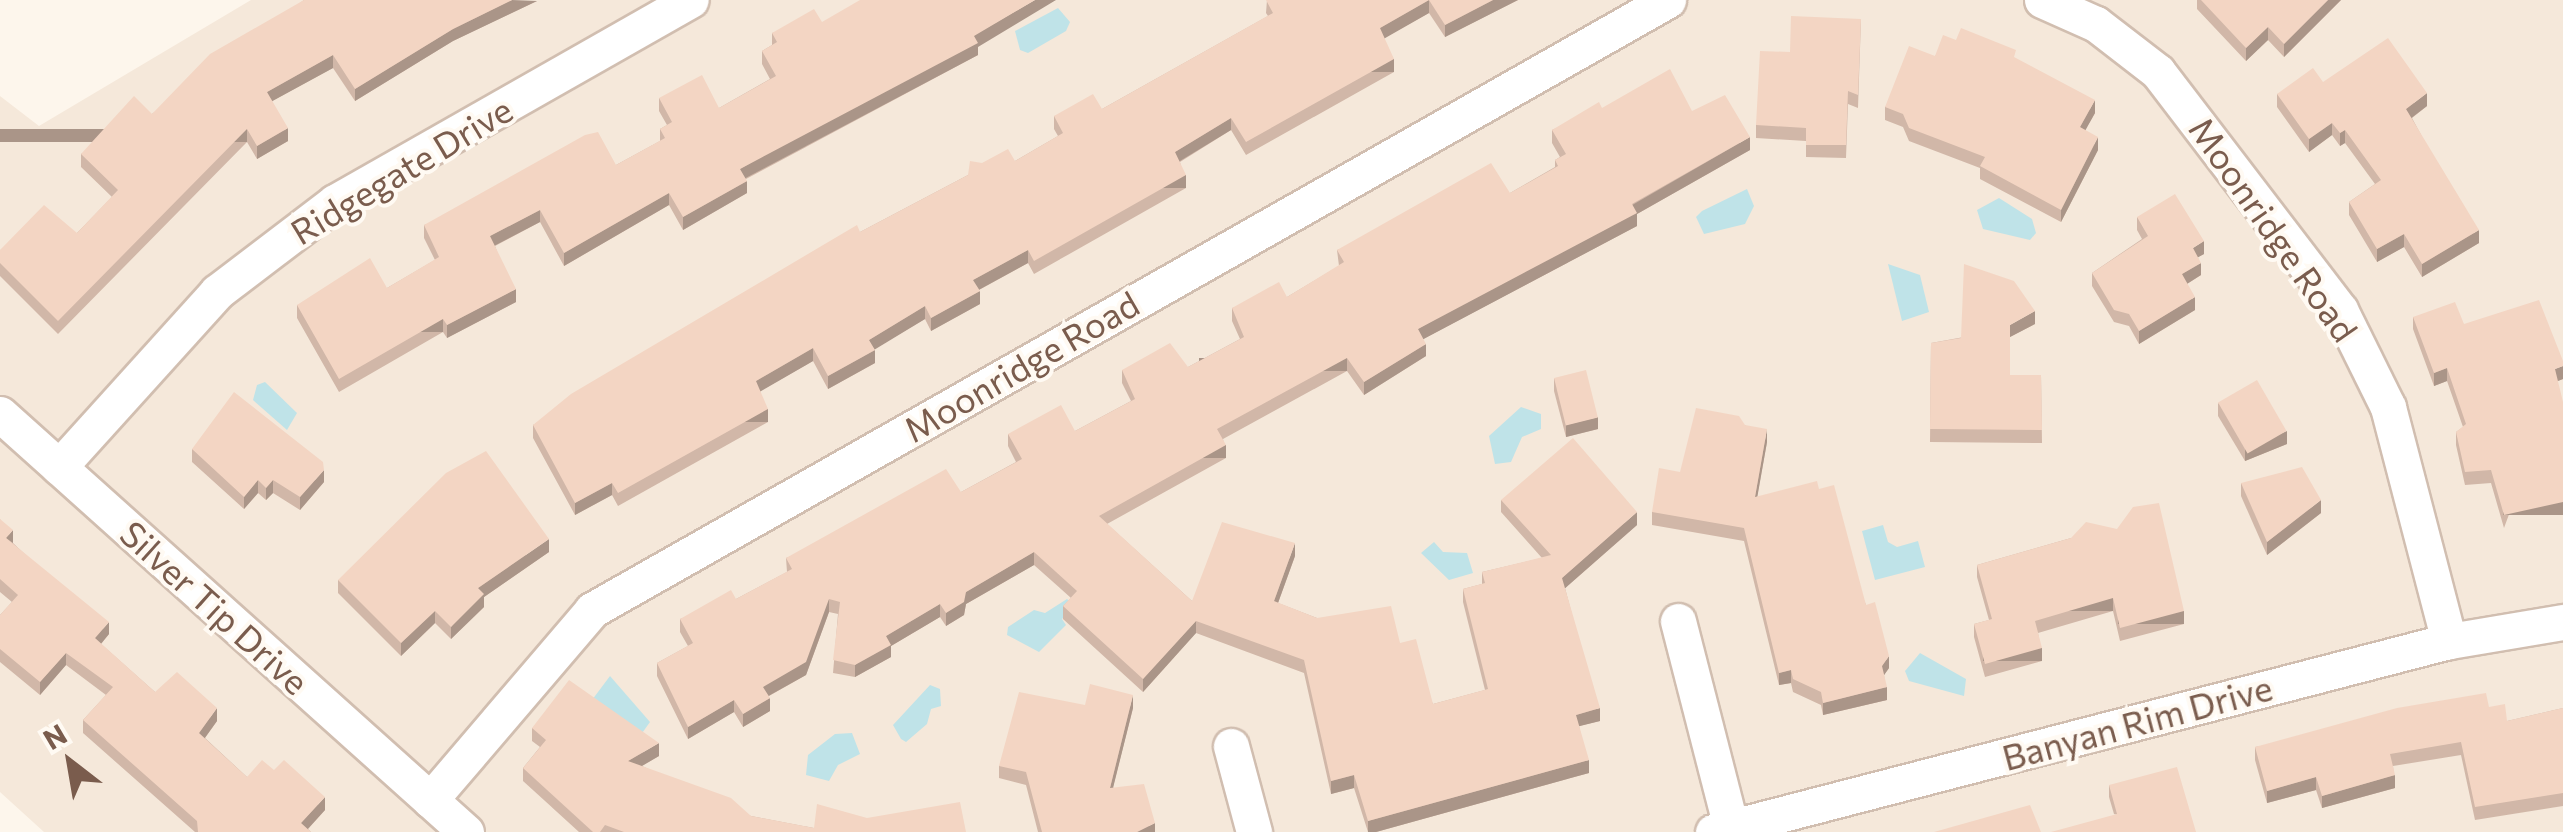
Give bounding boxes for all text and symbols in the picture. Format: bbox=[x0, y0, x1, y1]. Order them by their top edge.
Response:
street label: Ridgegate Drive bbox=[283, 87, 519, 253]
street label: Moonridge Road bbox=[2181, 109, 2367, 349]
street label: Moonridge Road bbox=[896, 282, 1146, 450]
street label: Silver Tip Drive bbox=[112, 512, 318, 702]
street label: Banyan Rim Drive bbox=[1997, 666, 2277, 778]
north arrow bbox=[20, 712, 120, 812]
text: N bbox=[37, 716, 72, 756]

